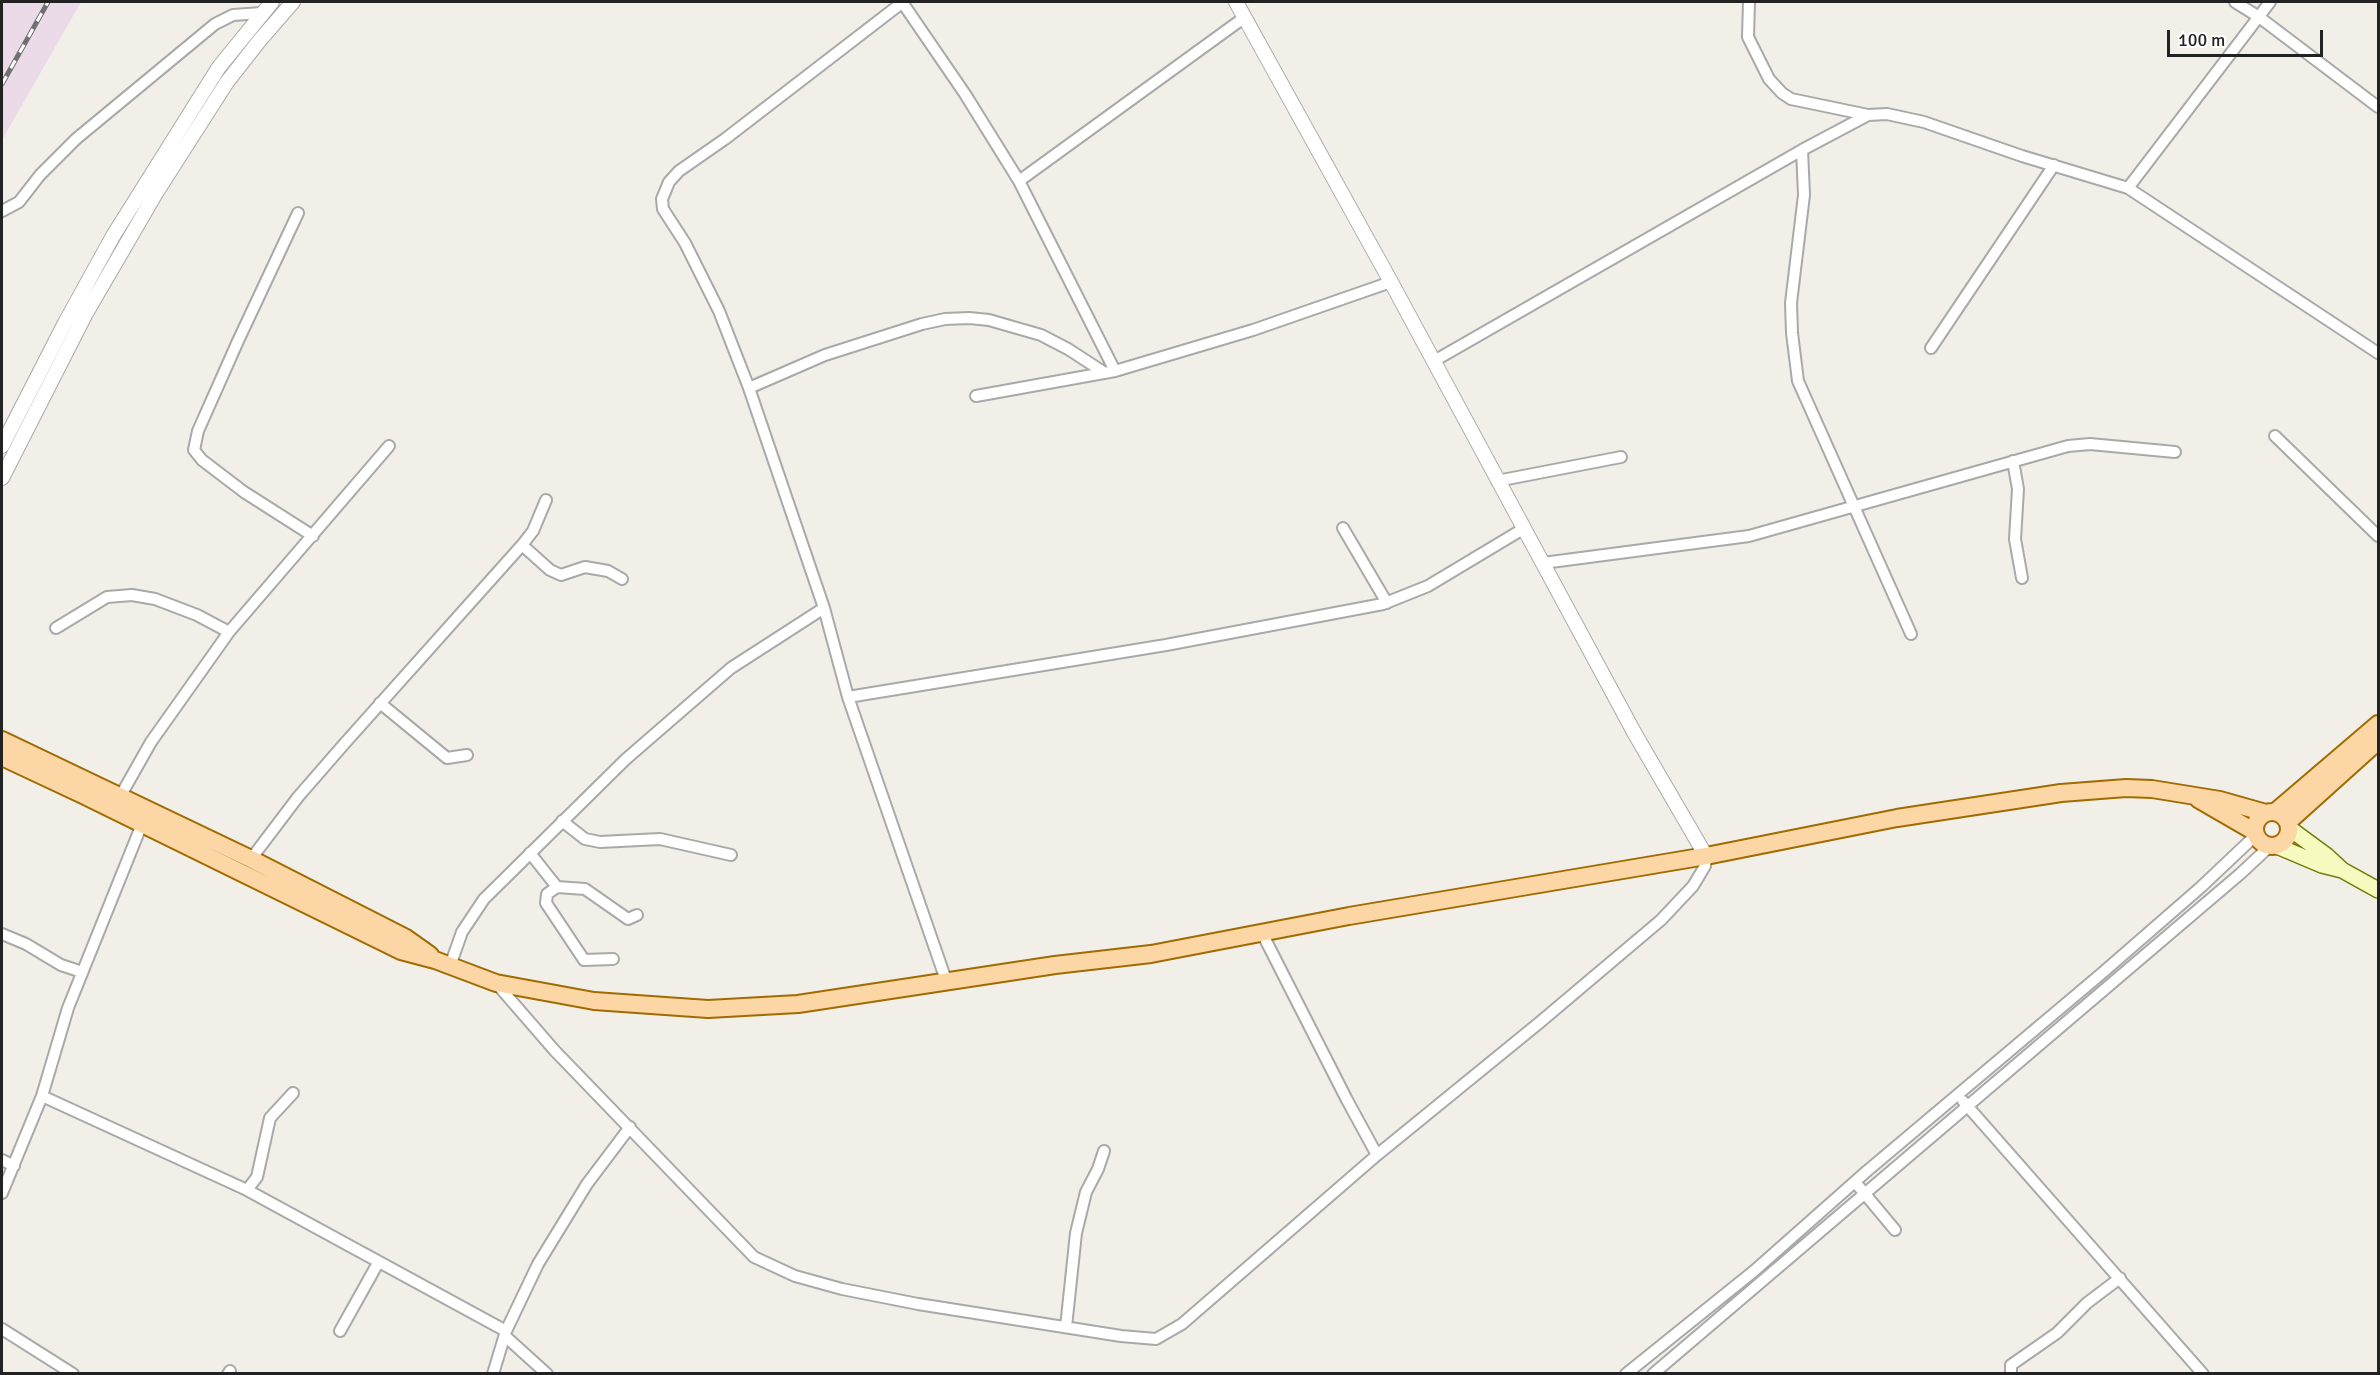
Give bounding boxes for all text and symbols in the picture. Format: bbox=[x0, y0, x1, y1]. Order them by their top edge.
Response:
scale bar bbox=[2170, 18, 2326, 56]
text: 100 m bbox=[2178, 29, 2225, 51]

